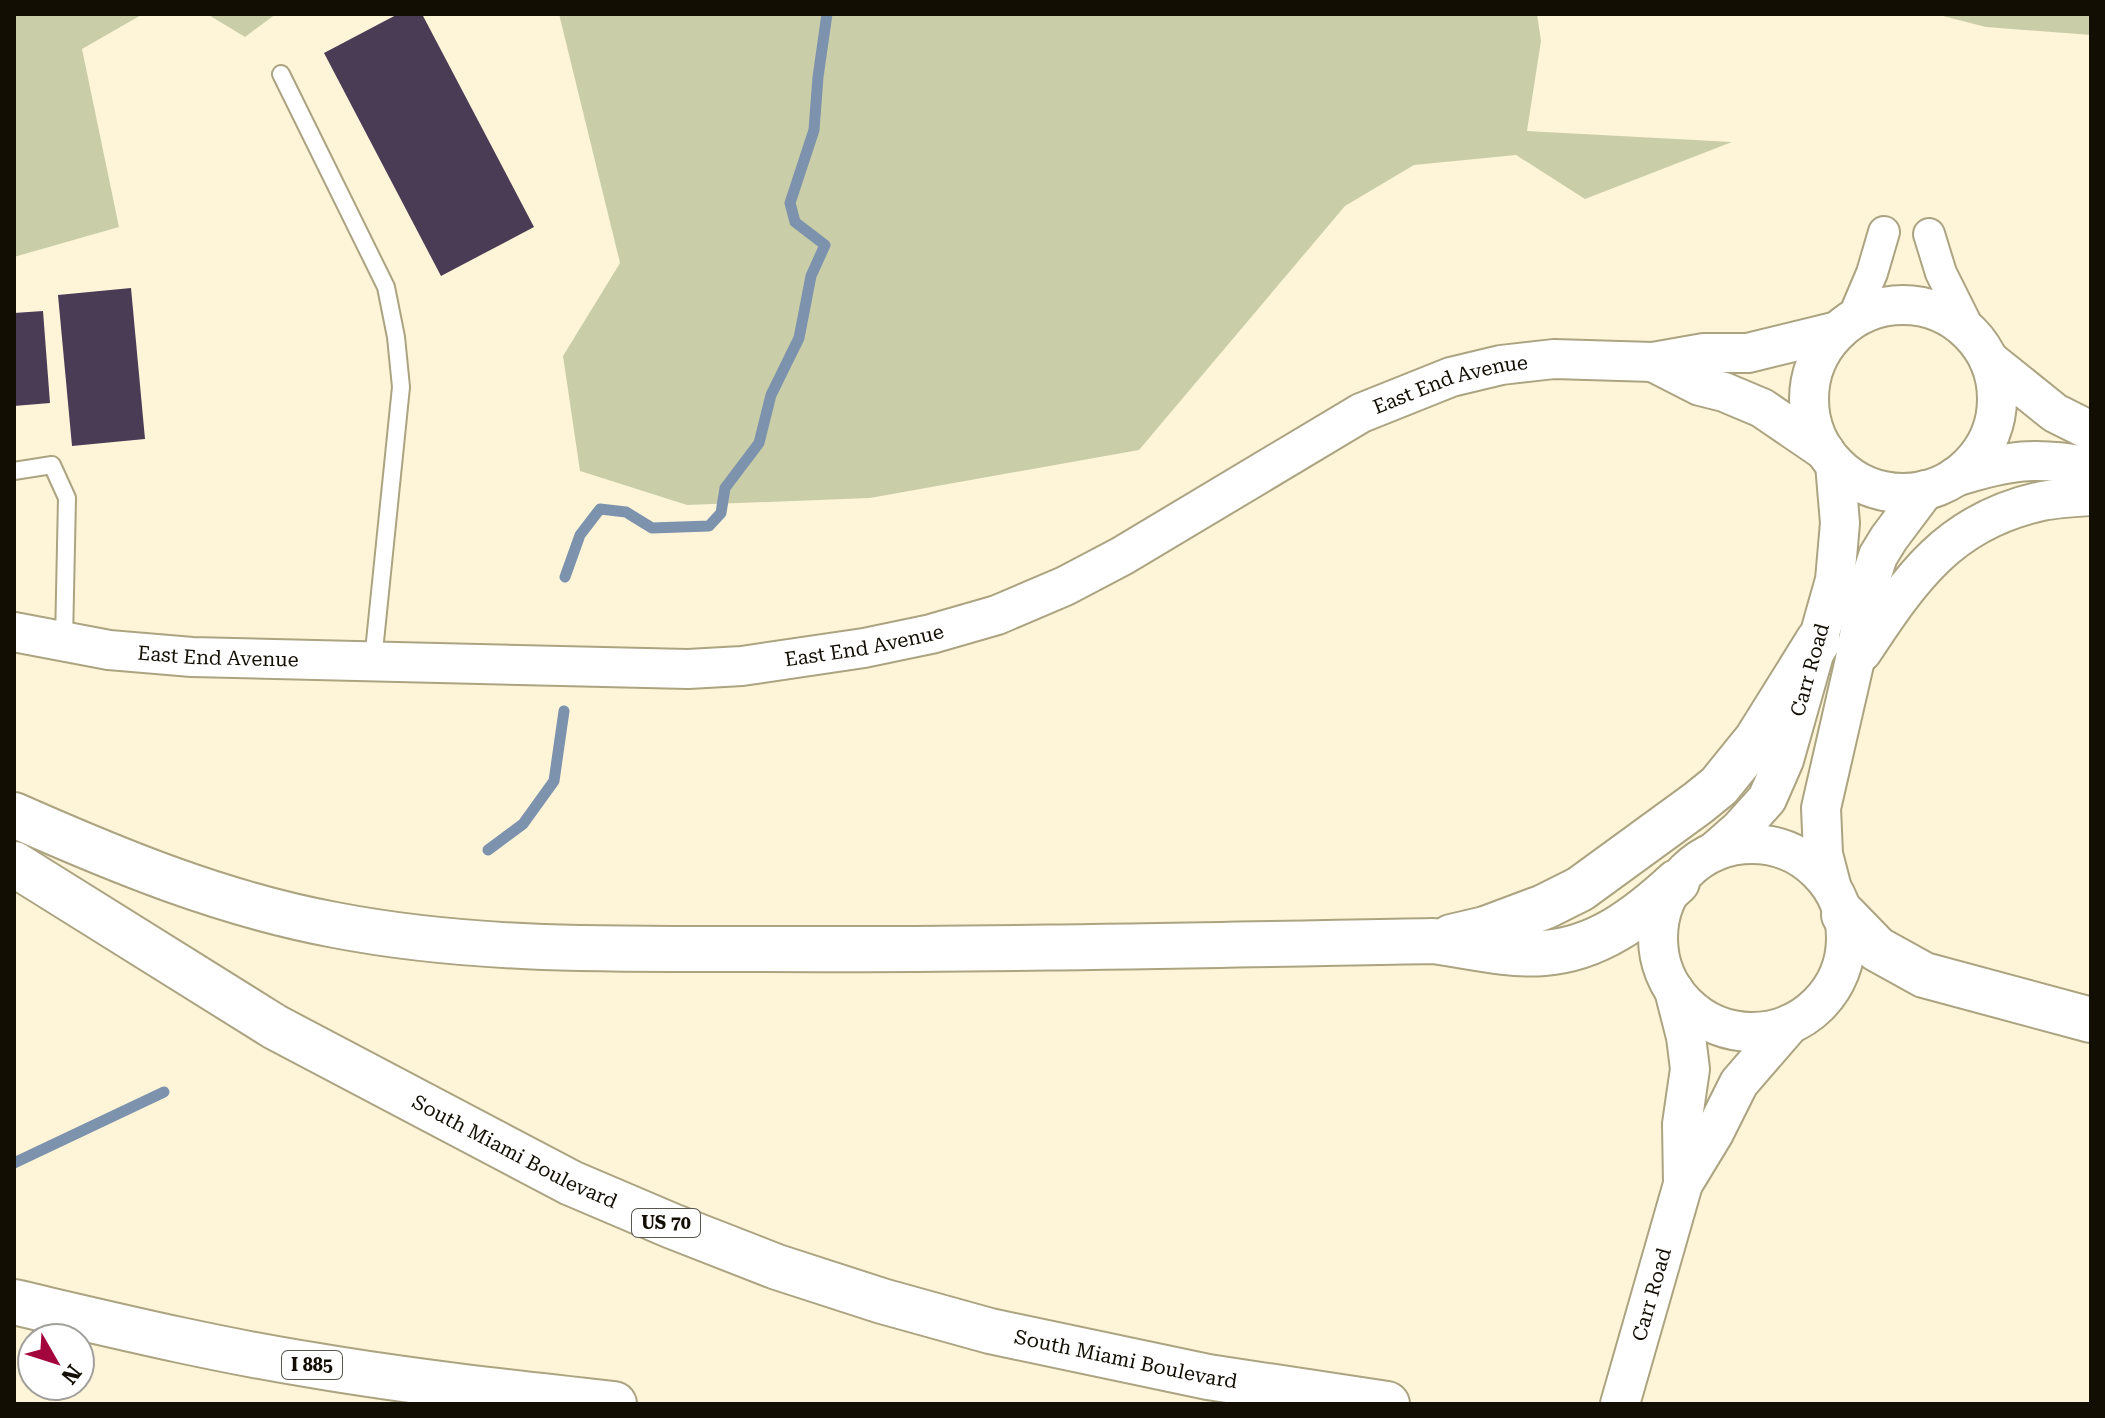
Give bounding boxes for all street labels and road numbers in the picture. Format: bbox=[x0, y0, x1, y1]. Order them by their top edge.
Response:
street label: East End Avenue bbox=[1369, 350, 1529, 419]
street label: East End Avenue bbox=[783, 619, 946, 672]
street label: Carr Road bbox=[1785, 620, 1834, 719]
street label: East End Avenue bbox=[137, 640, 299, 672]
street label: South Miami Boulevard bbox=[408, 1089, 621, 1213]
road number: US 70 bbox=[632, 1209, 700, 1237]
street label: Carr Road bbox=[1627, 1245, 1676, 1344]
street label: South Miami Boulevard bbox=[1012, 1324, 1239, 1393]
road number: I 885 bbox=[282, 1351, 342, 1379]

